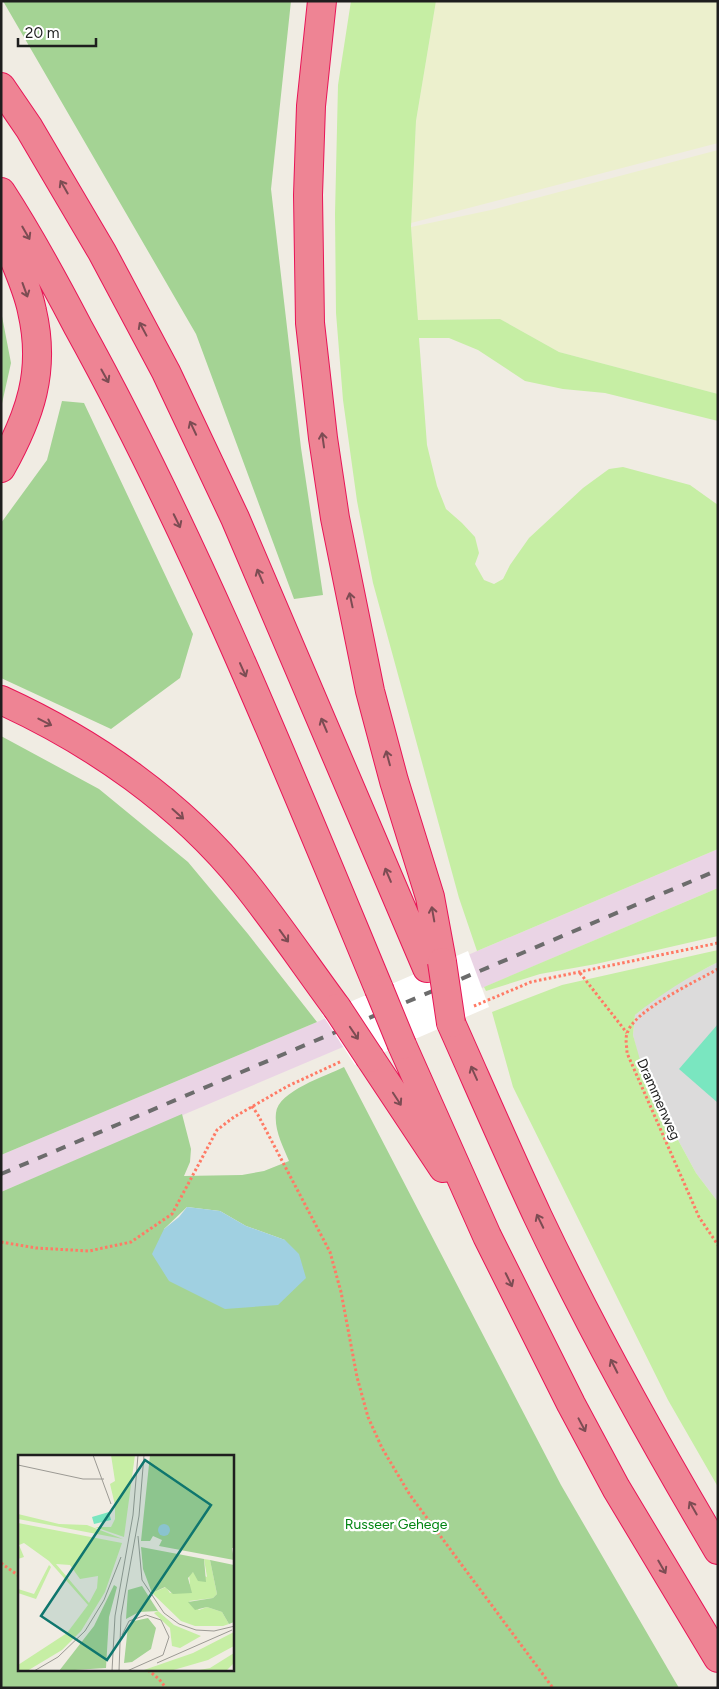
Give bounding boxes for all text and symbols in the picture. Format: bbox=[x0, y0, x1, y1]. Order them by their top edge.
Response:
scale bar bbox=[18, 15, 95, 47]
text: 20 m bbox=[25, 24, 59, 42]
one-way arrow bbox=[59, 180, 68, 195]
one-way arrow bbox=[22, 226, 32, 240]
one-way arrow bbox=[21, 282, 30, 297]
one-way arrow bbox=[138, 322, 147, 337]
one-way arrow bbox=[100, 368, 110, 383]
one-way arrow bbox=[188, 421, 197, 436]
one-way arrow bbox=[318, 432, 328, 448]
one-way arrow bbox=[173, 513, 183, 528]
one-way arrow bbox=[255, 569, 265, 584]
one-way arrow bbox=[346, 592, 356, 608]
one-way arrow bbox=[239, 662, 249, 677]
one-way arrow bbox=[37, 718, 52, 727]
one-way arrow bbox=[319, 718, 329, 733]
one-way arrow bbox=[383, 751, 392, 767]
one-way arrow bbox=[171, 809, 184, 820]
one-way arrow bbox=[383, 868, 393, 883]
one-way arrow bbox=[428, 906, 438, 922]
one-way arrow bbox=[279, 929, 290, 942]
one-way arrow bbox=[348, 1026, 359, 1040]
street label: Drammenweg bbox=[633, 1056, 684, 1143]
one-way arrow bbox=[468, 1066, 478, 1081]
one-way arrow bbox=[392, 1092, 402, 1106]
one-way arrow bbox=[535, 1214, 545, 1229]
one-way arrow bbox=[505, 1272, 514, 1287]
one-way arrow bbox=[609, 1359, 619, 1374]
one-way arrow bbox=[578, 1417, 587, 1432]
inset map bbox=[18, 1455, 234, 1672]
one-way arrow bbox=[688, 1501, 698, 1516]
park label: Russeer Gehege bbox=[345, 1516, 448, 1533]
one-way arrow bbox=[657, 1559, 667, 1573]

